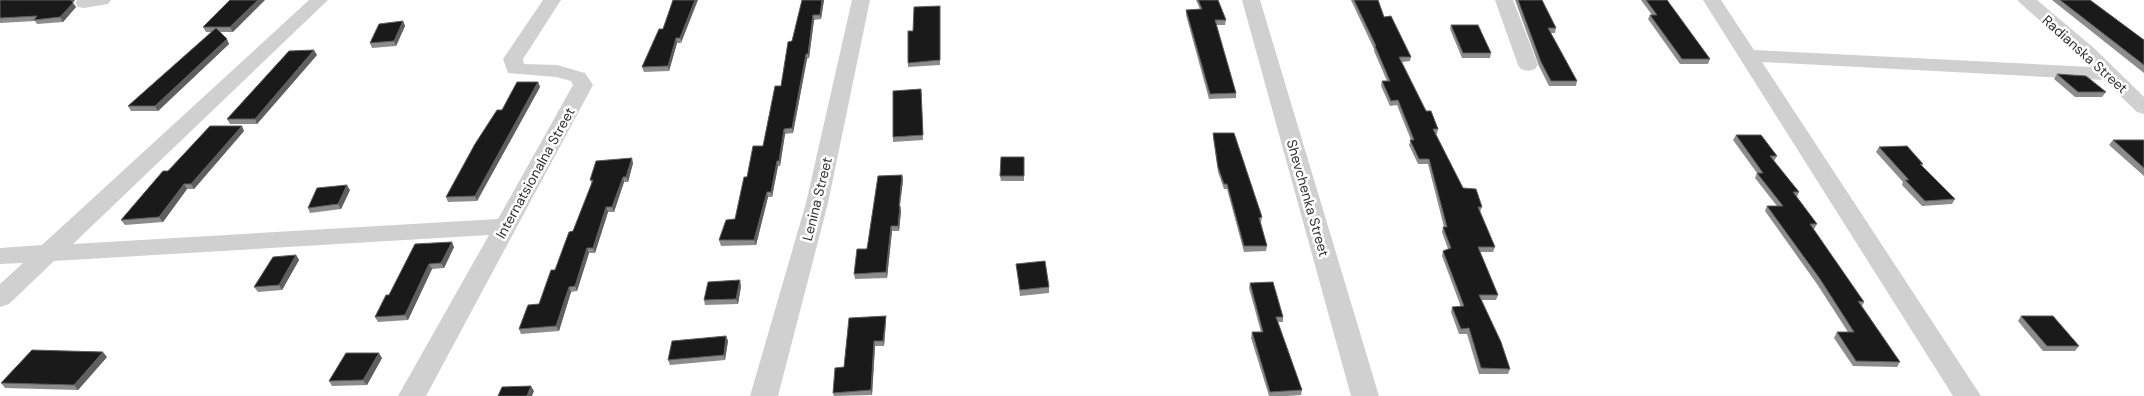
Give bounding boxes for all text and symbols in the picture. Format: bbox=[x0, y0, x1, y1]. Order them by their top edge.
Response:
street label: Radianska Street bbox=[2039, 11, 2131, 97]
street label: Internatsionalna Street bbox=[491, 104, 579, 242]
street label: Shevchenka Street bbox=[1283, 137, 1333, 259]
street label: Lenina Street bbox=[798, 155, 836, 243]

